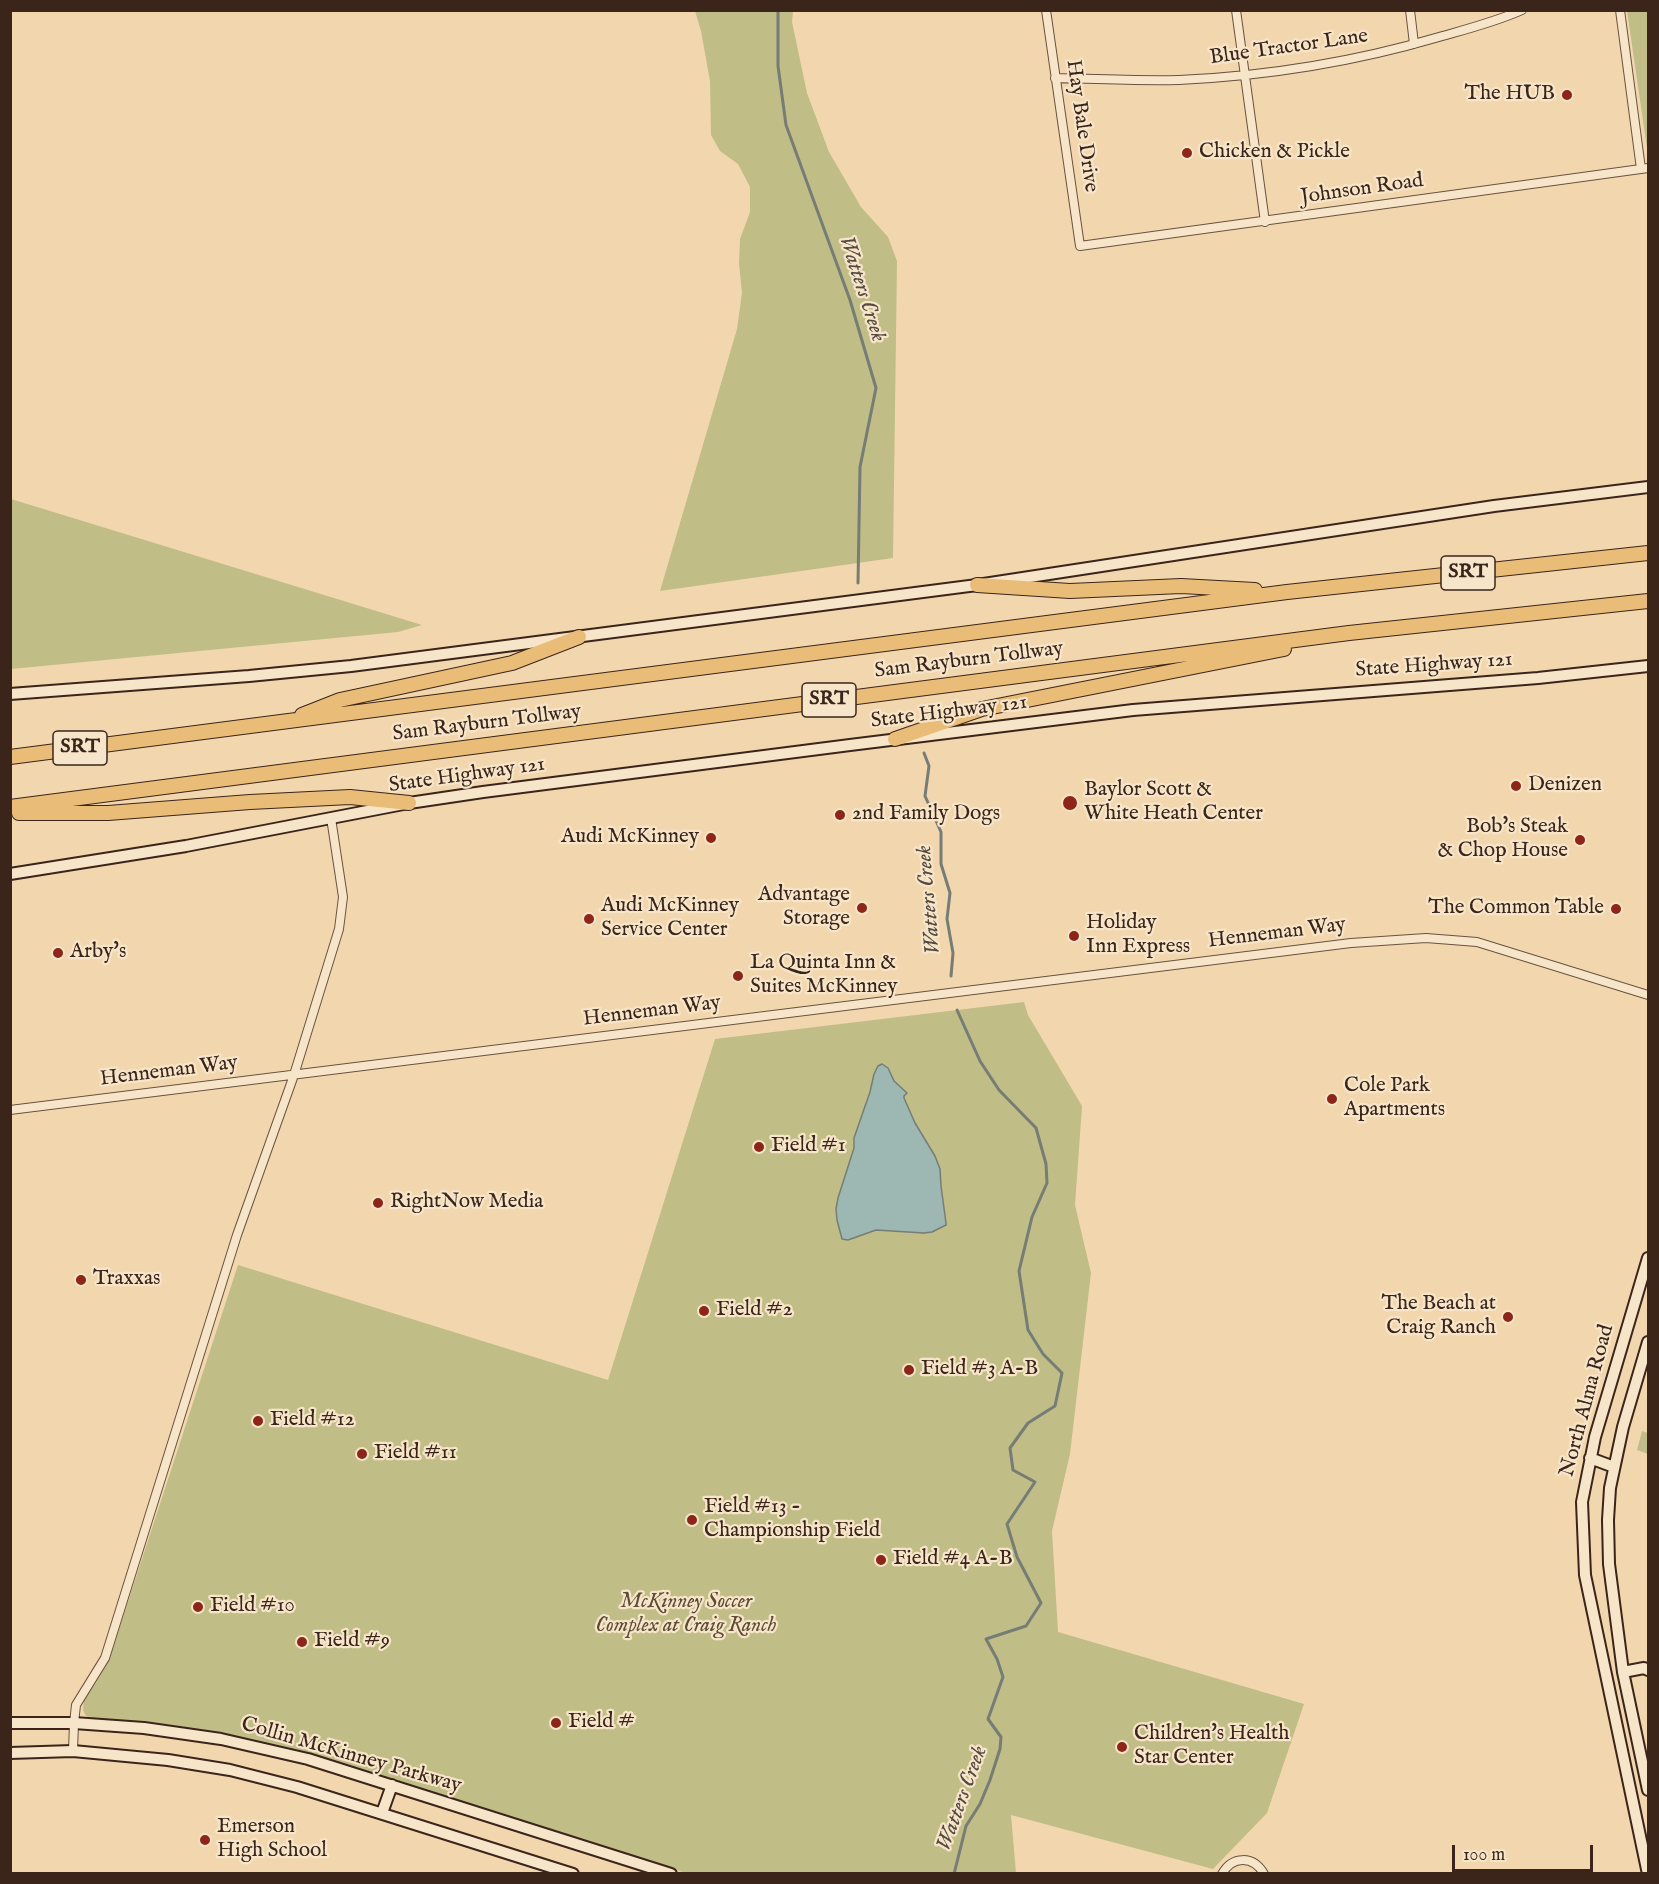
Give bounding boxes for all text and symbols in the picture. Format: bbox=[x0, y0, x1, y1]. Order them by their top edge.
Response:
street label: Blue Tractor Lane bbox=[1208, 24, 1370, 72]
street label: Hay Bale Drive bbox=[1059, 58, 1103, 194]
place label: The HUB bbox=[1465, 82, 1555, 108]
marker: The HUB bbox=[1560, 88, 1574, 102]
place label: Chicken & Pickle bbox=[1199, 140, 1350, 166]
marker: Chicken & Pickle bbox=[1180, 146, 1194, 160]
street label: Johnson Road bbox=[1299, 169, 1425, 211]
water label: Watters Creek bbox=[832, 233, 890, 345]
road number: SRT bbox=[1441, 556, 1495, 590]
street label: Sam Rayburn Tollway bbox=[873, 637, 1065, 685]
street label: State Highway 121 bbox=[1355, 648, 1513, 684]
road number: SRT bbox=[802, 683, 856, 717]
street label: State Highway 121 bbox=[869, 691, 1029, 735]
street label: Sam Rayburn Tollway bbox=[391, 700, 583, 748]
road number: SRT bbox=[53, 731, 107, 765]
street label: State Highway 121 bbox=[387, 753, 547, 799]
place label: Denizen bbox=[1528, 773, 1602, 799]
place label: Baylor Scott & White Heath Center bbox=[1084, 778, 1263, 828]
marker: Denizen bbox=[1509, 779, 1523, 793]
marker: Baylor Scott & White Heath Center bbox=[1061, 794, 1079, 812]
place label: 2nd Family Dogs bbox=[852, 802, 1000, 828]
marker: 2nd Family Dogs bbox=[833, 808, 847, 822]
place label: Bob's Steak & Chop House bbox=[1437, 815, 1568, 865]
place label: Audi McKinney bbox=[561, 825, 699, 851]
marker: Audi McKinney bbox=[704, 831, 718, 845]
marker: Bob's Steak & Chop House bbox=[1573, 833, 1587, 847]
water label: Watters Creek bbox=[912, 844, 948, 956]
place label: Advantage Storage bbox=[758, 883, 850, 933]
place label: Audi McKinney Service Center bbox=[601, 894, 739, 944]
place label: The Common Table bbox=[1428, 896, 1604, 922]
marker: Advantage Storage bbox=[855, 901, 869, 915]
marker: The Common Table bbox=[1609, 902, 1623, 916]
place label: Holiday Inn Express bbox=[1086, 911, 1190, 961]
marker: Audi McKinney Service Center bbox=[582, 912, 596, 926]
street label: Henneman Way bbox=[1207, 913, 1347, 955]
marker: Holiday Inn Express bbox=[1067, 929, 1081, 943]
place label: Arby's bbox=[70, 940, 126, 966]
marker: Arby's bbox=[51, 946, 65, 960]
place label: La Quinta Inn & Suites McKinney bbox=[750, 951, 898, 1001]
marker: La Quinta Inn & Suites McKinney bbox=[731, 969, 745, 983]
street label: Henneman Way bbox=[582, 991, 722, 1033]
street label: Henneman Way bbox=[99, 1051, 239, 1093]
place label: Cole Park Apartments bbox=[1344, 1074, 1445, 1124]
marker: Cole Park Apartments bbox=[1325, 1092, 1339, 1106]
place label: Field #1 bbox=[771, 1134, 846, 1160]
marker: Field #1 bbox=[752, 1140, 766, 1154]
place label: RightNow Media bbox=[390, 1190, 543, 1216]
marker: RightNow Media bbox=[371, 1196, 385, 1210]
place label: Traxxas bbox=[93, 1267, 160, 1293]
marker: Traxxas bbox=[74, 1273, 88, 1287]
place label: The Beach at Craig Ranch bbox=[1382, 1292, 1496, 1342]
place label: Field #2 bbox=[716, 1298, 793, 1324]
marker: Field #2 bbox=[697, 1304, 711, 1318]
marker: The Beach at Craig Ranch bbox=[1501, 1310, 1515, 1324]
street label: North Alma Road bbox=[1556, 1322, 1620, 1480]
place label: Field #3 A-B bbox=[921, 1357, 1038, 1383]
marker: Field #3 A-B bbox=[902, 1363, 916, 1377]
place label: Field #12 bbox=[270, 1408, 354, 1434]
marker: Field #12 bbox=[251, 1414, 265, 1428]
place label: Field #11 bbox=[374, 1441, 456, 1467]
marker: Field #11 bbox=[355, 1447, 369, 1461]
place label: Field #13 - Championship Field bbox=[704, 1495, 880, 1545]
marker: Field #13 - Championship Field bbox=[685, 1513, 699, 1527]
place label: Field #4 A-B bbox=[893, 1547, 1013, 1573]
marker: Field #4 A-B bbox=[874, 1553, 888, 1567]
park label: McKinney Soccer Complex at Craig Ranch bbox=[596, 1590, 776, 1640]
place label: Field #10 bbox=[210, 1594, 295, 1620]
marker: Field #10 bbox=[191, 1600, 205, 1614]
place label: Field #9 bbox=[314, 1629, 390, 1655]
marker: Field #9 bbox=[295, 1635, 309, 1649]
place label: Field # bbox=[568, 1710, 635, 1736]
street label: Collin McKinney Parkway bbox=[238, 1712, 464, 1800]
marker: Field # bbox=[549, 1716, 563, 1730]
place label: Children's Health Star Center bbox=[1134, 1722, 1289, 1772]
marker: Children's Health Star Center bbox=[1115, 1740, 1129, 1754]
water label: Watters Creek bbox=[932, 1743, 994, 1855]
place label: Emerson High School bbox=[217, 1815, 327, 1865]
marker: Emerson High School bbox=[198, 1833, 212, 1847]
scale bar bbox=[1455, 1833, 1596, 1871]
text: 100 m bbox=[1463, 1844, 1505, 1867]

